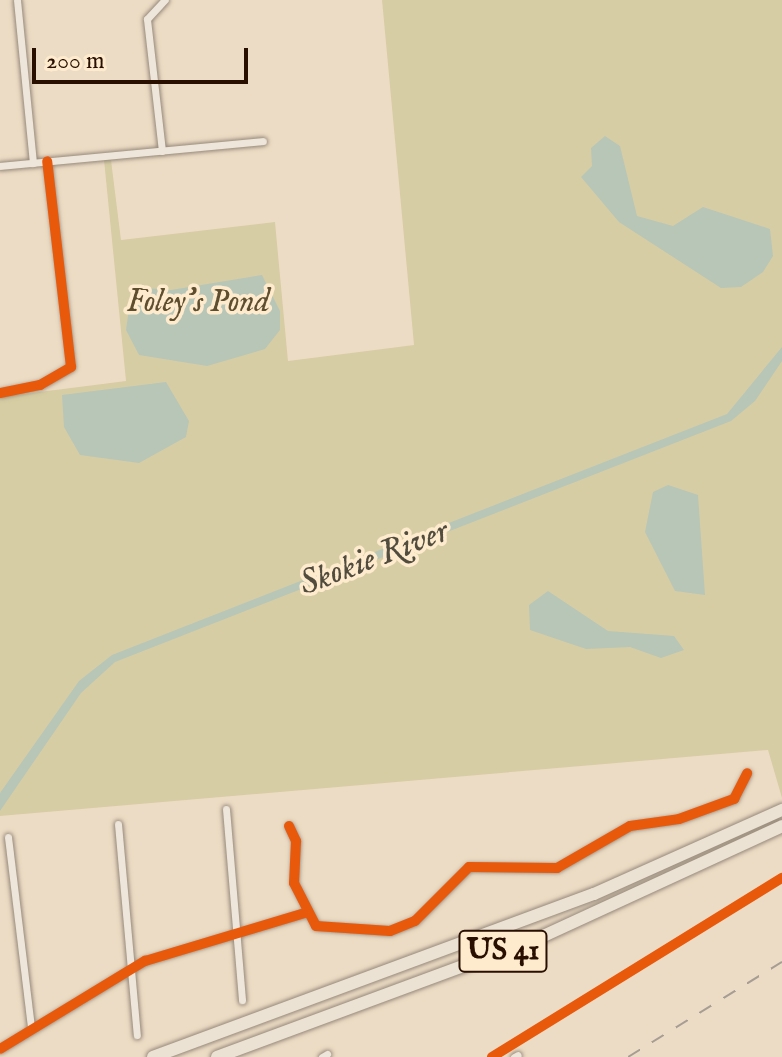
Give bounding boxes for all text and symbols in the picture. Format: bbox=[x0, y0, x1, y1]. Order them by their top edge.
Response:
scale bar bbox=[36, 32, 252, 82]
text: 200 m bbox=[46, 46, 105, 77]
park label: Foley’s Pond bbox=[126, 284, 270, 322]
water label: Skokie River bbox=[294, 511, 454, 605]
road number: US 41 bbox=[457, 925, 549, 977]

